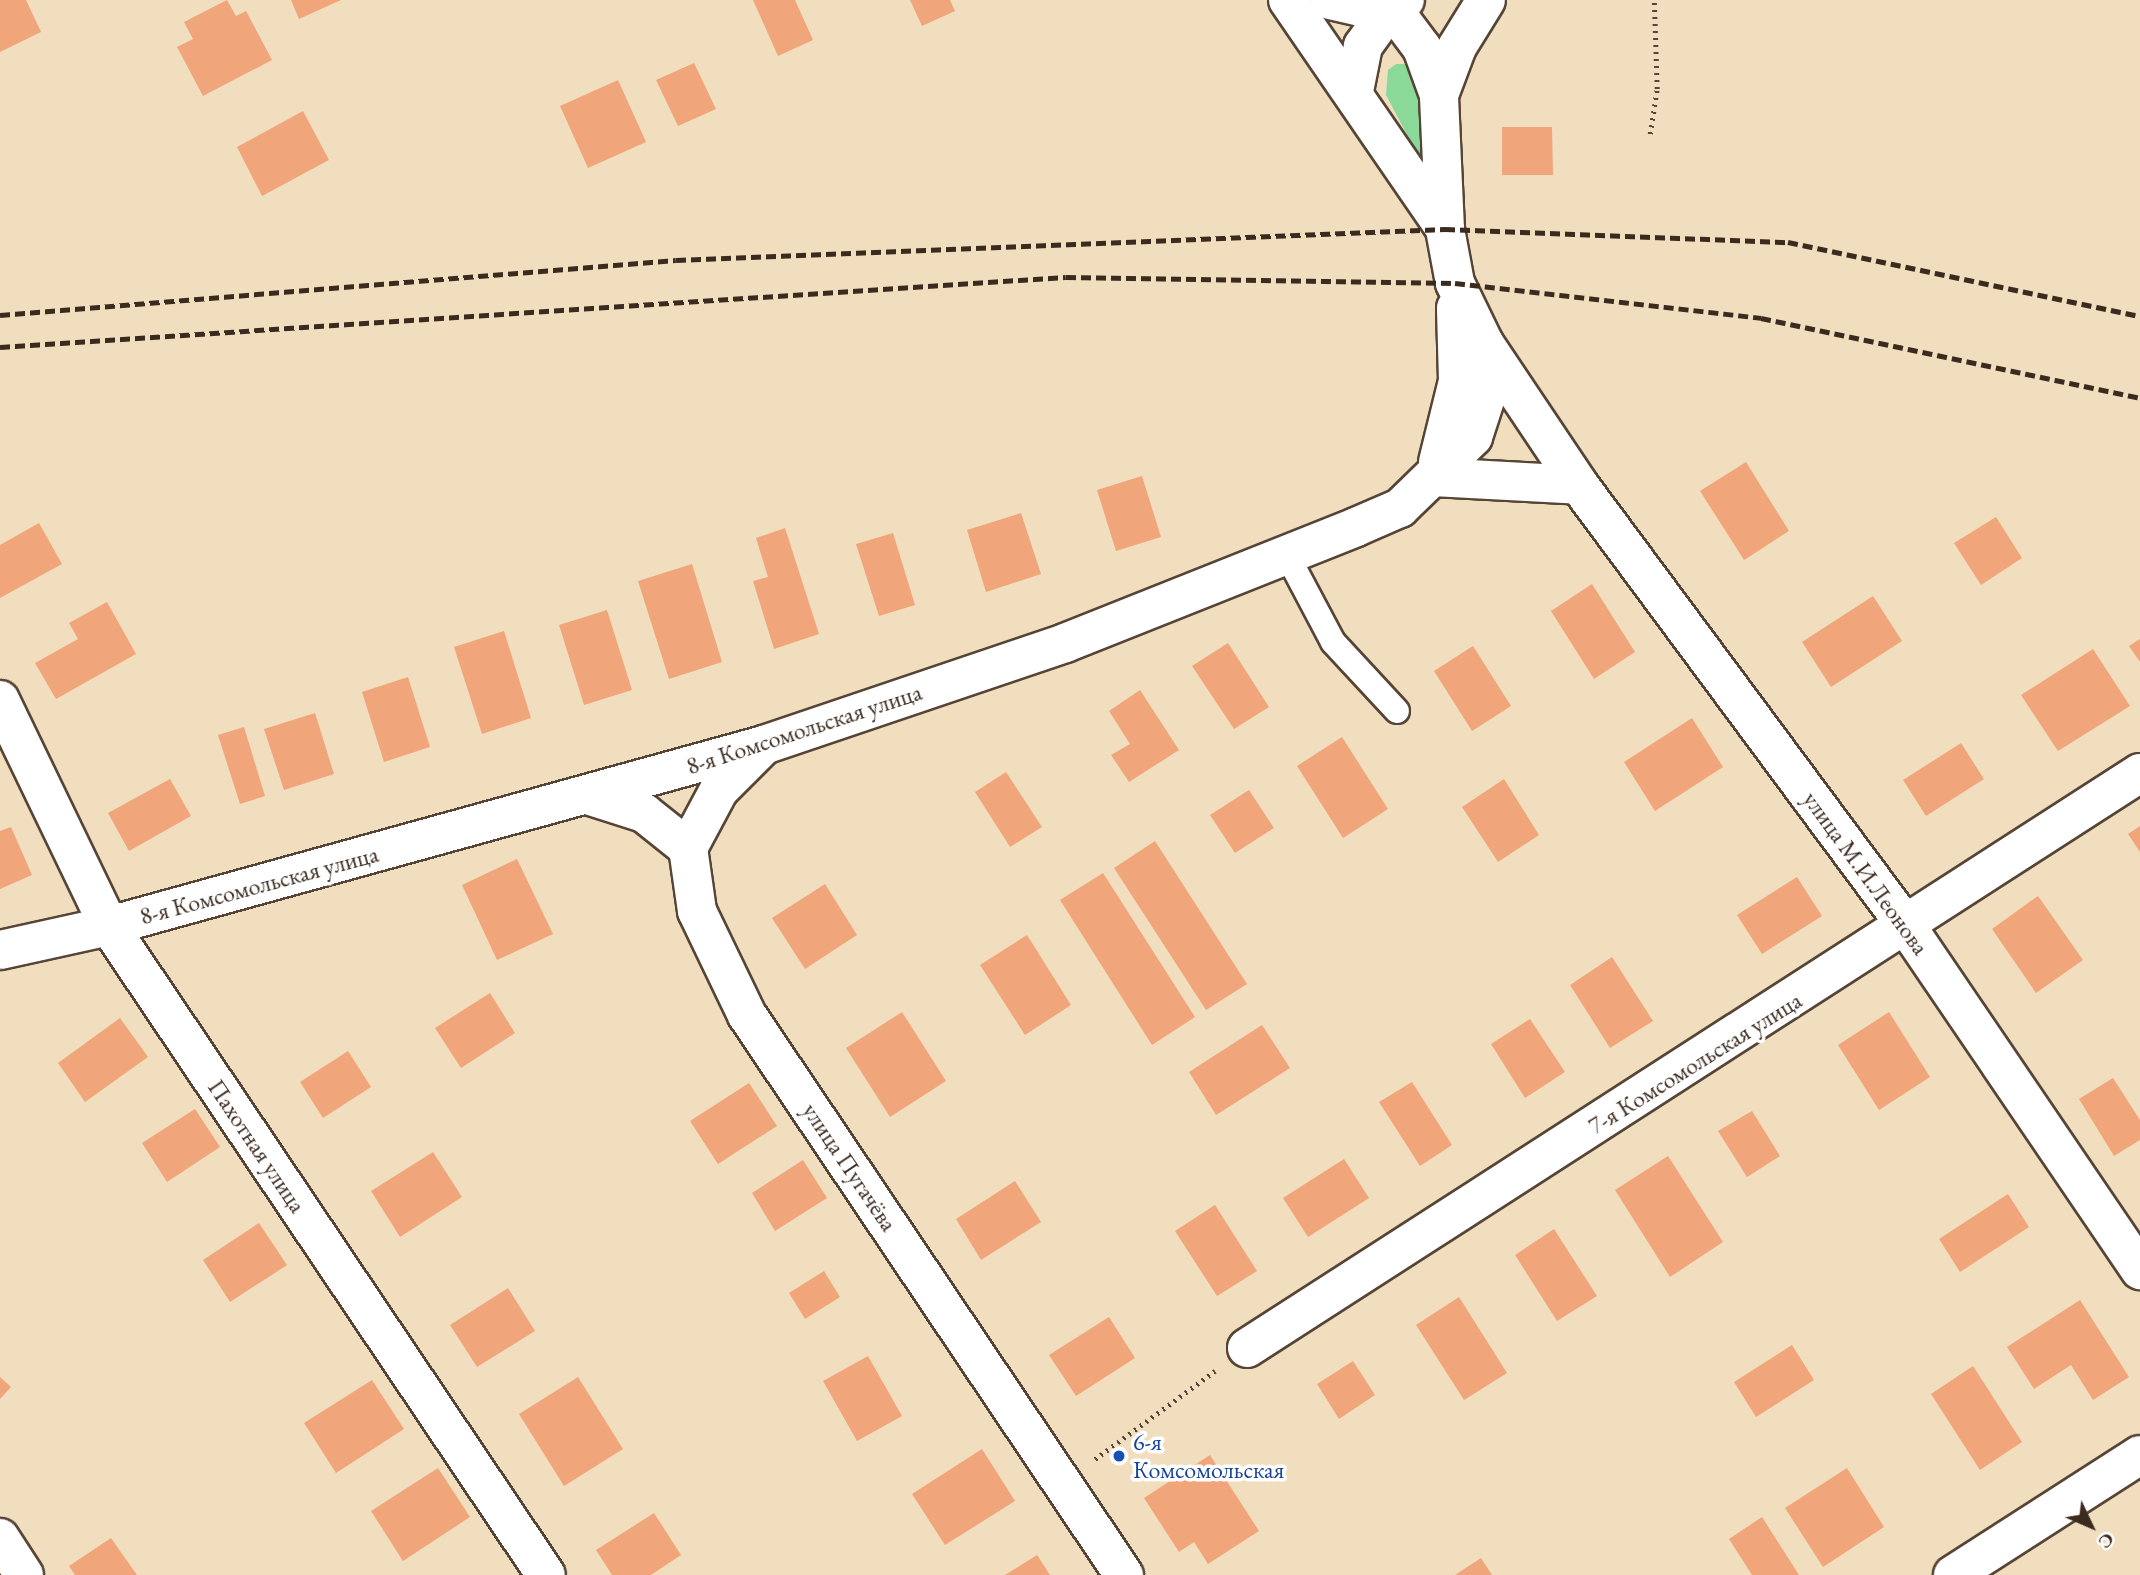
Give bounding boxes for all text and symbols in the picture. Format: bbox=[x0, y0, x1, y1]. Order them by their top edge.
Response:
street label: 8-я Комсомольская улица bbox=[683, 677, 925, 781]
street label: улица М.И.Леонова bbox=[1797, 786, 1935, 960]
street label: 8-я Комсомольская улица bbox=[137, 839, 381, 931]
street label: 7-я Комсомольская улица bbox=[1583, 986, 1807, 1140]
street label: Пахотная улица bbox=[202, 1074, 312, 1218]
street label: улица Пугачёва bbox=[796, 1097, 904, 1237]
place label: 6-я Комсомольская bbox=[1133, 1428, 1284, 1484]
marker: 6-я Комсомольская bbox=[1111, 1448, 1127, 1464]
north arrow bbox=[2056, 1491, 2126, 1561]
text: С bbox=[2093, 1527, 2120, 1554]

